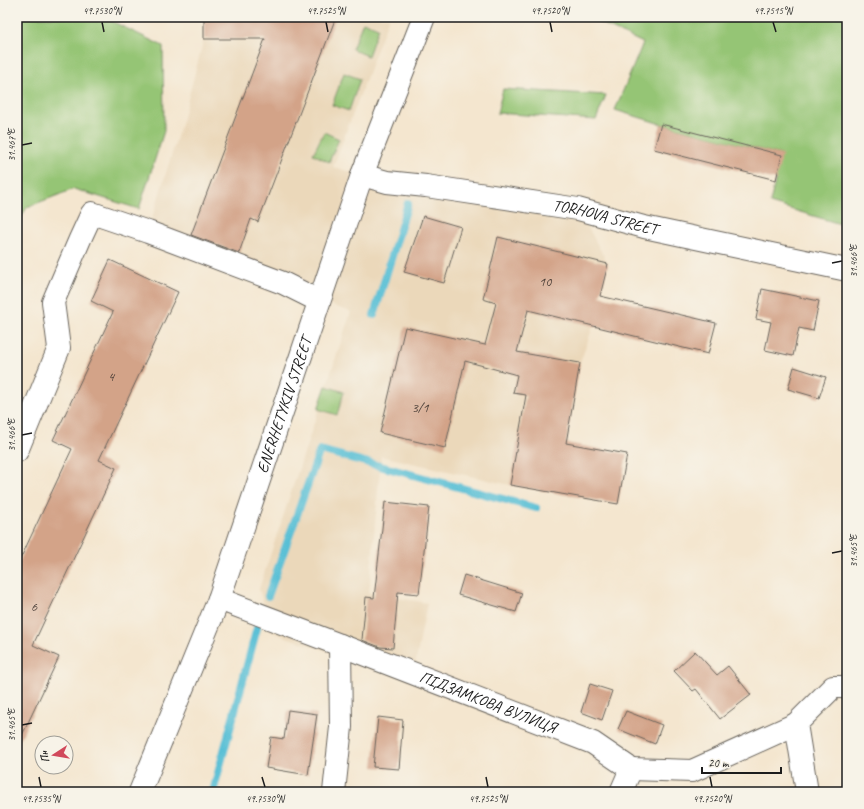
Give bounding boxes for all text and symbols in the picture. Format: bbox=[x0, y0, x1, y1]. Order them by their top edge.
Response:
text: 49.7530°N bbox=[83, 4, 123, 17]
text: 49.7525°N bbox=[307, 4, 347, 17]
text: 49.7520°N bbox=[531, 4, 571, 17]
text: 49.7515°N bbox=[754, 4, 794, 17]
text: 31.467°E bbox=[5, 127, 18, 161]
street label: TORHOVA STREET bbox=[551, 195, 662, 240]
text: 31.466°E bbox=[847, 243, 860, 277]
house number: 10 bbox=[539, 273, 553, 290]
street label: ENERHETYKIV STREET bbox=[252, 332, 318, 476]
house number: 4 bbox=[108, 368, 116, 385]
house number: 3/1 bbox=[411, 399, 429, 416]
text: 31.466°E bbox=[5, 417, 18, 451]
text: 31.465°E bbox=[847, 533, 860, 567]
house number: 6 bbox=[31, 598, 38, 615]
street label: ПІДЗАМКОВА ВУЛИЦЯ bbox=[417, 667, 561, 739]
text: 31.465°E bbox=[5, 707, 18, 741]
north arrow bbox=[34, 735, 74, 775]
text: Пн bbox=[36, 749, 52, 764]
scale bar bbox=[702, 749, 781, 775]
text: 20 m bbox=[708, 755, 730, 771]
text: 49.7535°N bbox=[22, 792, 62, 805]
text: 49.7530°N bbox=[246, 792, 286, 805]
text: 49.7525°N bbox=[469, 792, 509, 805]
text: 49.7520°N bbox=[693, 792, 733, 805]

